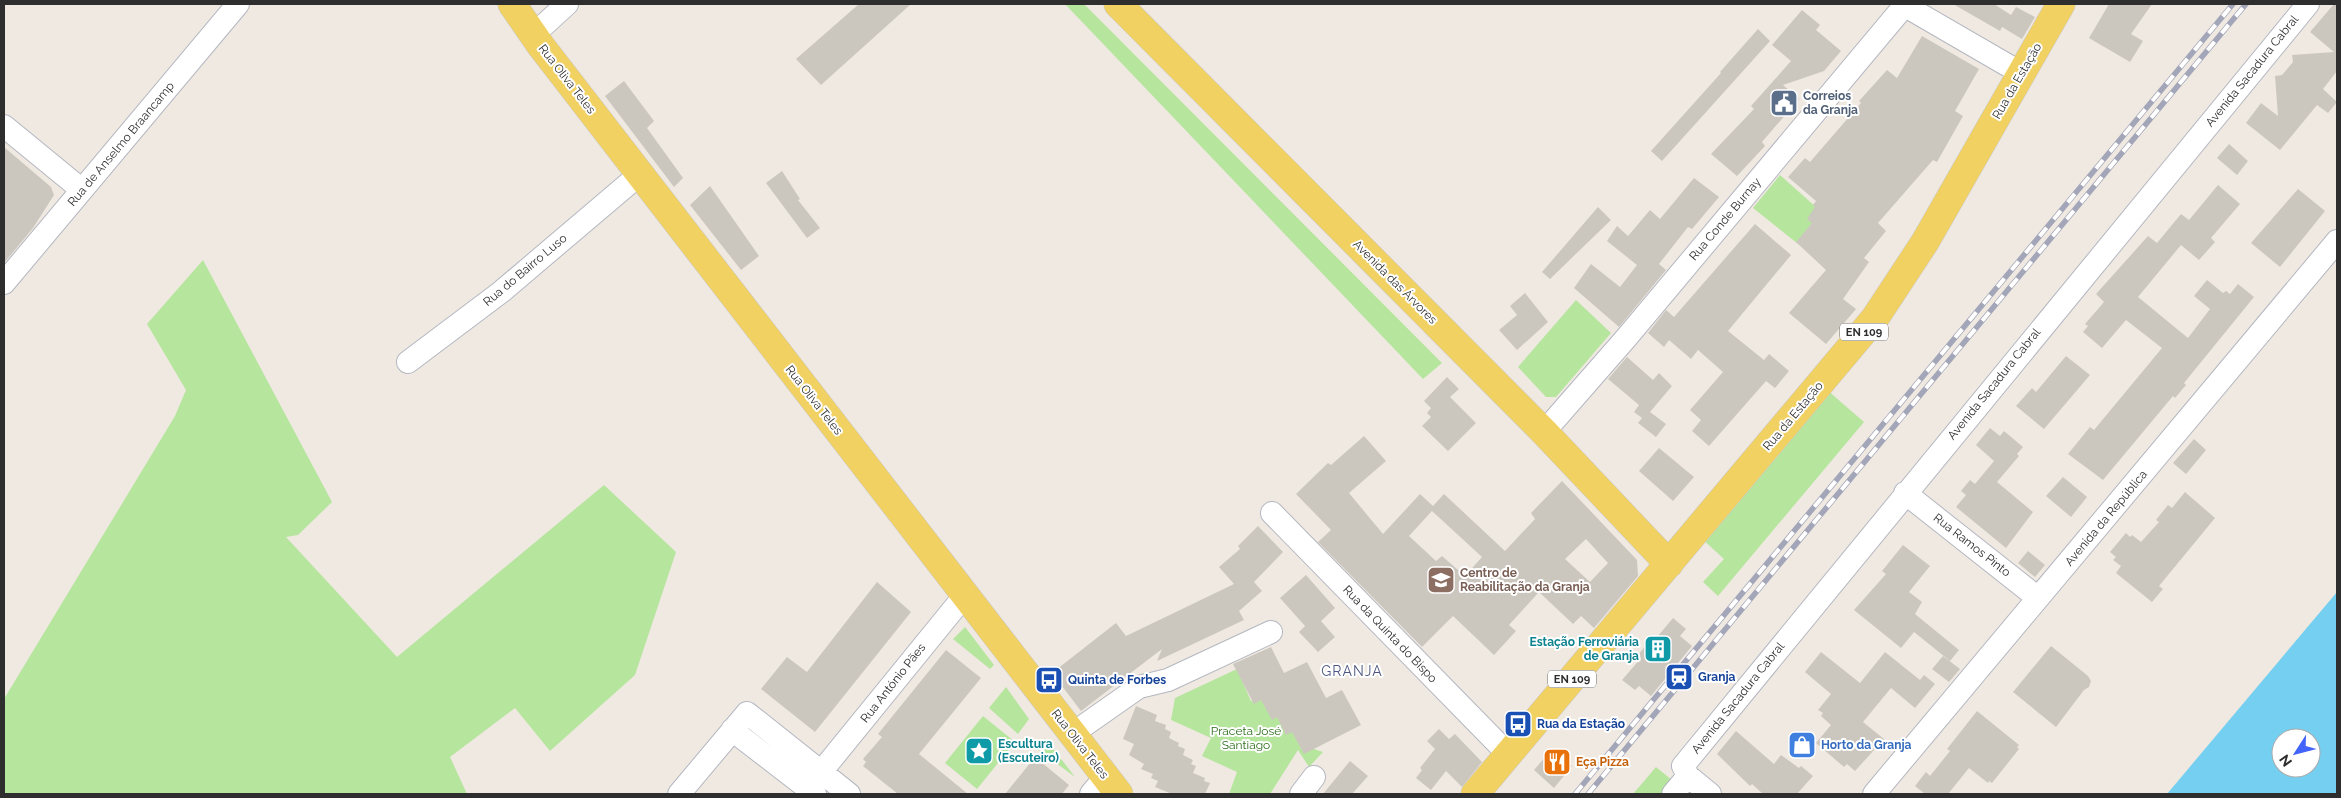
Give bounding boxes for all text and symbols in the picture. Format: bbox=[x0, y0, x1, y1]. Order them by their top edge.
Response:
street label: Avenida Sacadura Cabral bbox=[2203, 12, 2302, 129]
street label: Rua da Estação bbox=[1990, 40, 2044, 122]
street label: Rua Oliva Teles bbox=[536, 42, 598, 117]
street label: Rua de Anselmo Braancamp bbox=[65, 79, 177, 209]
public building icon: Correios da Granja bbox=[1769, 88, 1799, 118]
place label: Correios da Granja bbox=[1803, 89, 1858, 117]
street label: Rua Conde Burnay bbox=[1686, 174, 1764, 263]
street label: Rua do Bairro Luso bbox=[480, 231, 570, 309]
street label: Avenida das Árvores bbox=[1350, 237, 1440, 327]
road number: EN 109 bbox=[1840, 324, 1888, 341]
street label: Avenida Sacadura Cabral bbox=[1945, 325, 2044, 442]
street label: Rua Oliva Teles bbox=[783, 363, 845, 438]
street label: Rua da Estação bbox=[1760, 379, 1826, 453]
street label: Avenida da República bbox=[2062, 467, 2150, 569]
street label: Rua Ramos Pinto bbox=[1931, 511, 2013, 579]
school or university icon: Centro de Reabilitação da Granja bbox=[1426, 565, 1456, 595]
place label: Centro de Reabilitação da Granja bbox=[1460, 566, 1590, 594]
street label: Rua da Quinta do Bispo bbox=[1340, 583, 1440, 685]
building icon: Estação Ferroviária de Granja bbox=[1643, 634, 1673, 664]
place label: Estação Ferroviária de Granja bbox=[1530, 635, 1639, 663]
street label: Avenida Sacadura Cabral bbox=[1689, 639, 1788, 756]
street label: Rua António Pães bbox=[858, 640, 928, 725]
station icon: Granja bbox=[1664, 662, 1694, 692]
district label: GRANJA bbox=[1321, 663, 1383, 679]
bus stop icon: Quinta de Forbes bbox=[1034, 665, 1064, 695]
place label: Granja bbox=[1698, 670, 1736, 684]
road number: EN 109 bbox=[1548, 671, 1596, 688]
place label: Quinta de Forbes bbox=[1068, 673, 1166, 687]
street label: Rua Oliva Teles bbox=[1049, 707, 1111, 782]
bus stop icon: Rua da Estação bbox=[1503, 709, 1533, 739]
place label: Rua da Estação bbox=[1537, 717, 1625, 731]
park label: Praceta José Santiago bbox=[1211, 724, 1281, 752]
north arrow bbox=[2271, 728, 2321, 778]
shop icon: Horto da Granja bbox=[1787, 730, 1817, 760]
place icon: Escultura (Escuteiro) bbox=[964, 736, 994, 766]
place label: Escultura (Escuteiro) bbox=[998, 737, 1059, 765]
place label: Horto da Granja bbox=[1821, 738, 1912, 752]
restaurant icon: Eça Pizza bbox=[1542, 747, 1572, 777]
text: N bbox=[2276, 752, 2295, 770]
place label: Eça Pizza bbox=[1576, 755, 1629, 769]

